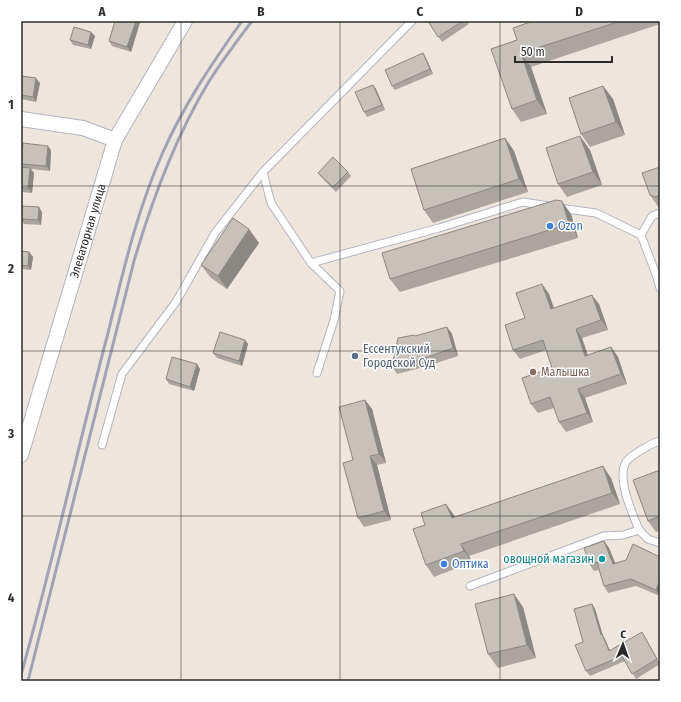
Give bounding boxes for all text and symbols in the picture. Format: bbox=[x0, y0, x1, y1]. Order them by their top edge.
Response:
text: A bbox=[97, 4, 106, 19]
text: B bbox=[257, 4, 265, 19]
text: C bbox=[417, 4, 424, 19]
text: D bbox=[575, 4, 583, 19]
scale bar bbox=[515, 38, 612, 64]
text: 50 m bbox=[521, 45, 545, 59]
text: 1 bbox=[8, 97, 14, 112]
street label: Элеваторная улица bbox=[67, 182, 109, 280]
place label: Ozon bbox=[558, 219, 583, 233]
marker: Ozon bbox=[545, 221, 555, 231]
text: 2 bbox=[7, 261, 14, 276]
place label: Ессентукский Городской Суд bbox=[363, 342, 435, 370]
marker: Ессентукский Городской Суд bbox=[350, 351, 360, 361]
place label: Малышка bbox=[541, 365, 590, 379]
marker: Малышка bbox=[528, 367, 538, 377]
text: 3 bbox=[7, 426, 14, 441]
place label: овощной магазин bbox=[503, 552, 594, 566]
marker: овощной магазин bbox=[597, 554, 607, 564]
place label: Оптика bbox=[452, 557, 489, 571]
marker: Оптика bbox=[439, 559, 449, 569]
text: 4 bbox=[8, 590, 15, 605]
north arrow bbox=[603, 624, 643, 664]
text: С bbox=[620, 628, 627, 641]

